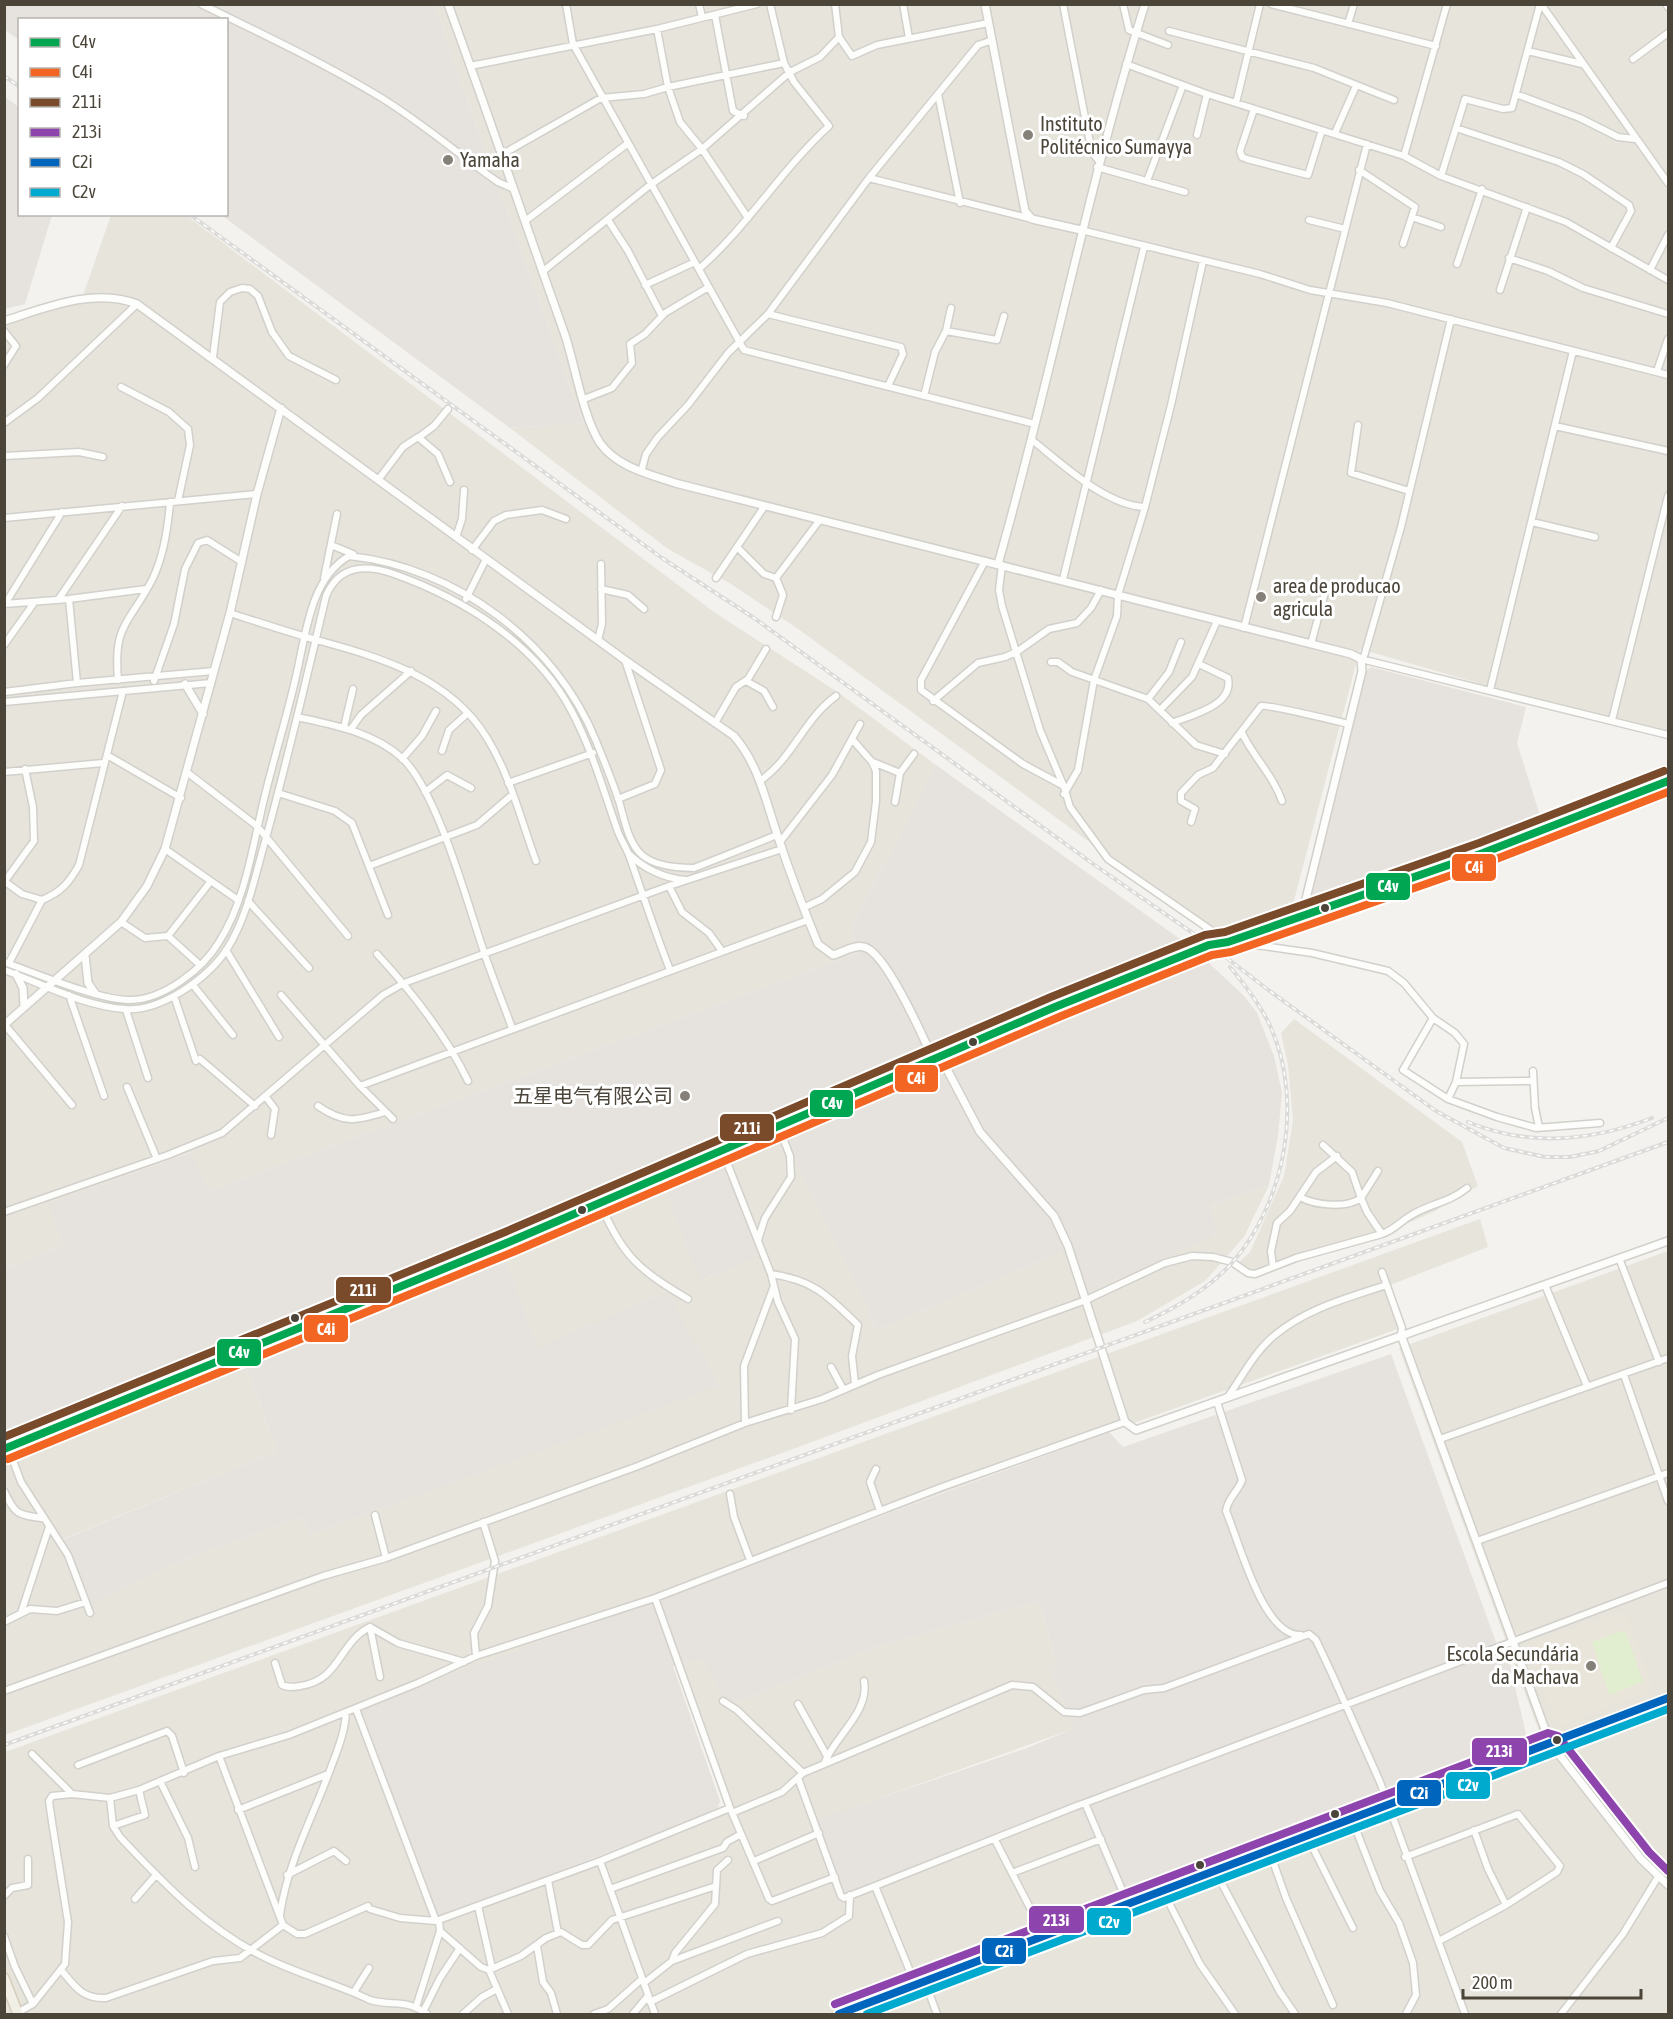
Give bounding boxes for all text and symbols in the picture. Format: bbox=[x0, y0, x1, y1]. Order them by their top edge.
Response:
legend bbox=[18, 18, 228, 216]
text: C4v bbox=[72, 31, 96, 52]
text: C4i bbox=[72, 61, 93, 82]
text: 211i bbox=[72, 91, 102, 112]
place label: Instituto Politécnico Sumayya bbox=[1040, 112, 1192, 158]
text: 213i bbox=[72, 121, 102, 142]
marker: Instituto Politécnico Sumayya bbox=[1021, 128, 1035, 142]
place label: Yamaha bbox=[460, 148, 520, 171]
text: C2i bbox=[72, 151, 93, 172]
marker: Yamaha bbox=[441, 153, 455, 167]
text: C2v bbox=[72, 181, 96, 202]
place label: area de producao agricula bbox=[1273, 574, 1401, 620]
marker: area de producao agricula bbox=[1254, 590, 1268, 604]
line badge: C4i bbox=[1451, 853, 1497, 882]
text: C4i bbox=[1465, 858, 1484, 876]
line badge: C4v bbox=[1365, 872, 1411, 901]
text: C4v bbox=[1377, 877, 1399, 895]
unlabelled marker bbox=[1319, 902, 1331, 914]
unlabelled marker bbox=[967, 1036, 979, 1048]
line badge: C4i bbox=[894, 1064, 939, 1093]
text: C4i bbox=[907, 1069, 926, 1087]
place label: 五星电气有限公司 bbox=[513, 1084, 673, 1107]
marker: 五星电气有限公司 bbox=[678, 1089, 692, 1103]
line badge: C4v bbox=[809, 1089, 854, 1118]
text: C4v bbox=[821, 1094, 843, 1112]
line badge: 211i bbox=[719, 1113, 775, 1142]
text: 211i bbox=[734, 1119, 760, 1137]
unlabelled marker bbox=[576, 1204, 588, 1216]
line badge: 211i bbox=[335, 1276, 392, 1304]
text: 211i bbox=[350, 1281, 376, 1299]
unlabelled marker bbox=[289, 1312, 301, 1324]
line badge: C4i bbox=[303, 1314, 349, 1343]
text: C4i bbox=[317, 1320, 336, 1338]
line badge: C4v bbox=[216, 1338, 262, 1367]
text: C4v bbox=[228, 1343, 250, 1361]
place label: Escola Secundária da Machava bbox=[1447, 1642, 1579, 1688]
marker: Escola Secundária da Machava bbox=[1584, 1659, 1598, 1673]
unlabelled marker bbox=[1551, 1734, 1563, 1746]
line badge: 213i bbox=[1471, 1737, 1528, 1766]
text: 213i bbox=[1486, 1742, 1512, 1760]
line badge: C2v bbox=[1445, 1771, 1491, 1800]
text: C2v bbox=[1457, 1776, 1479, 1794]
line badge: C2i bbox=[1396, 1779, 1442, 1807]
text: C2i bbox=[1410, 1784, 1429, 1802]
unlabelled marker bbox=[1329, 1808, 1341, 1820]
unlabelled marker bbox=[1194, 1859, 1206, 1871]
line badge: 213i bbox=[1028, 1905, 1085, 1934]
line badge: C2v bbox=[1086, 1907, 1132, 1936]
text: 213i bbox=[1043, 1911, 1069, 1929]
text: C2v bbox=[1098, 1913, 1120, 1931]
line badge: C2i bbox=[981, 1937, 1027, 1965]
text: C2i bbox=[995, 1942, 1014, 1960]
scale bar bbox=[1463, 1962, 1642, 2000]
text: 200 m bbox=[1472, 1972, 1513, 1993]

